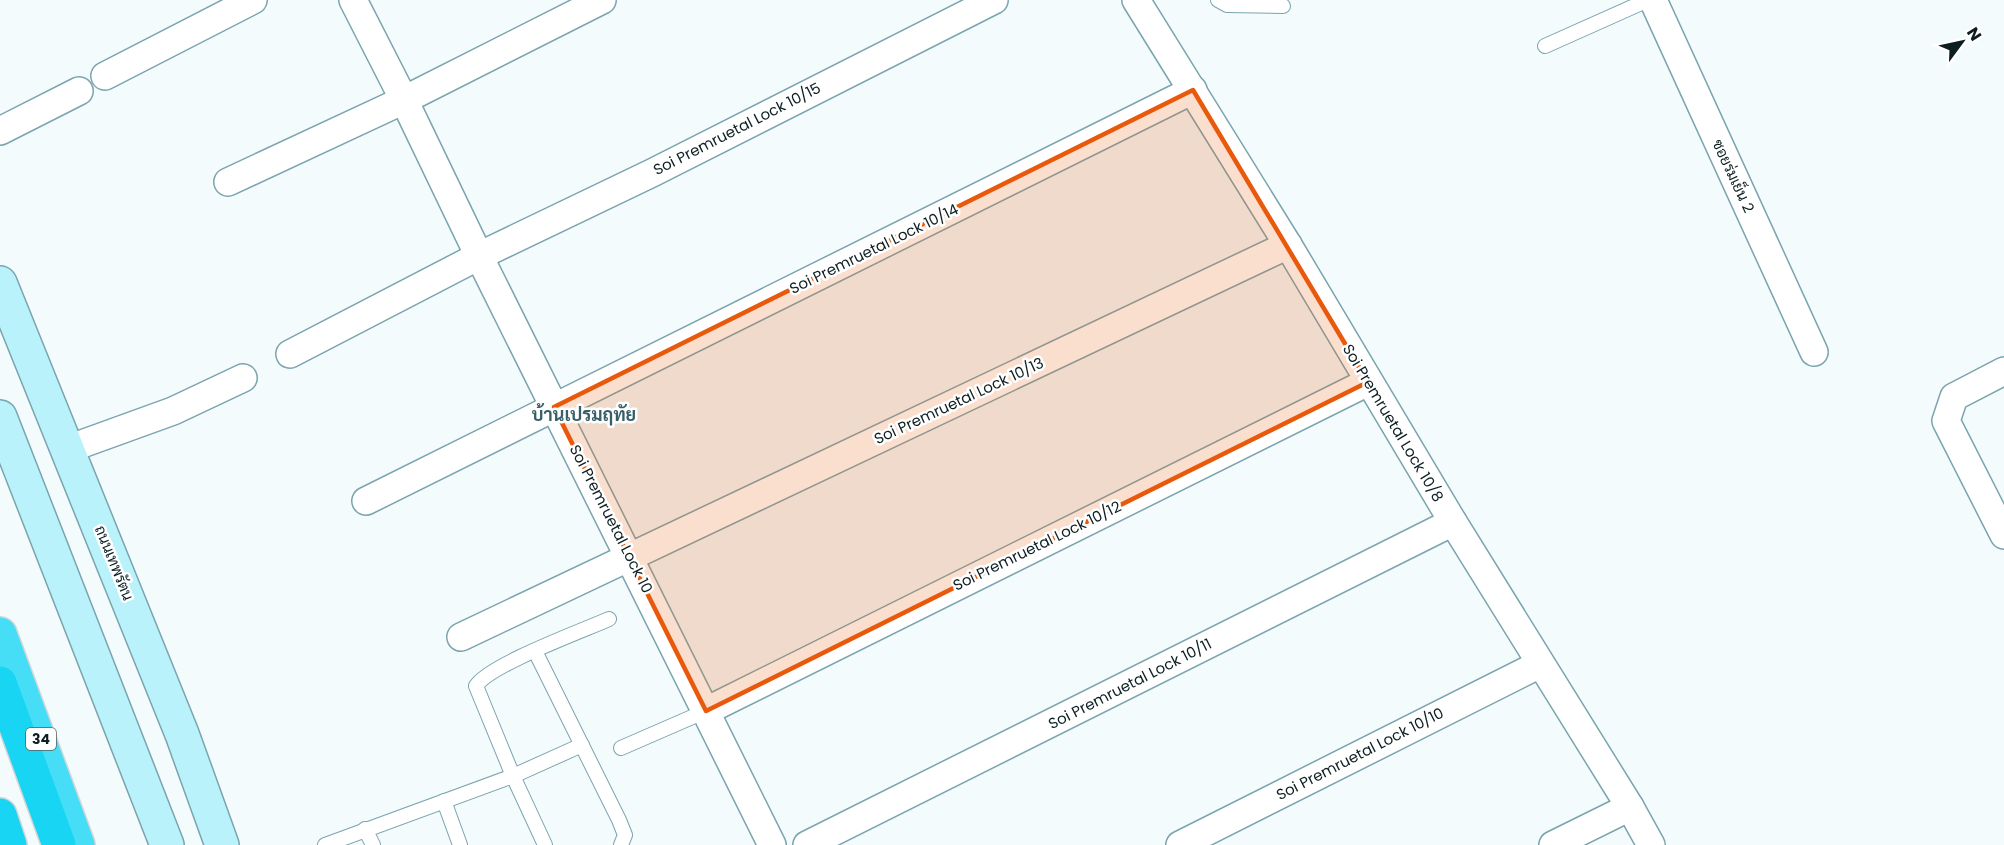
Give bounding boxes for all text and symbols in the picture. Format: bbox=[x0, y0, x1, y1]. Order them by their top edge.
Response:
north arrow bbox=[1932, 12, 1992, 72]
text: N bbox=[1961, 23, 1987, 45]
street label: Soi Premruetal Lock 10/15 bbox=[649, 77, 824, 180]
street label: ซอยร่มเย็น 2 bbox=[1707, 136, 1760, 216]
street label: Soi Premruetal Lock 10/14 bbox=[786, 198, 962, 299]
street label: Soi Premruetal Lock 10/8 bbox=[1338, 340, 1449, 506]
street label: Soi Premruetal Lock 10/13 bbox=[871, 352, 1047, 449]
district label: บ้านเปรมฤทัย bbox=[532, 402, 636, 427]
street label: Soi Premruetal Lock 10 bbox=[565, 441, 658, 597]
street label: Soi Premruetal Lock 10/12 bbox=[949, 496, 1124, 595]
street label: ถนนเทพรัตน bbox=[90, 522, 139, 603]
street label: Soi Premruetal Lock 10/11 bbox=[1044, 633, 1215, 734]
street label: Soi Premruetal Lock 10/10 bbox=[1272, 702, 1447, 805]
road number: 34 bbox=[26, 728, 56, 750]

